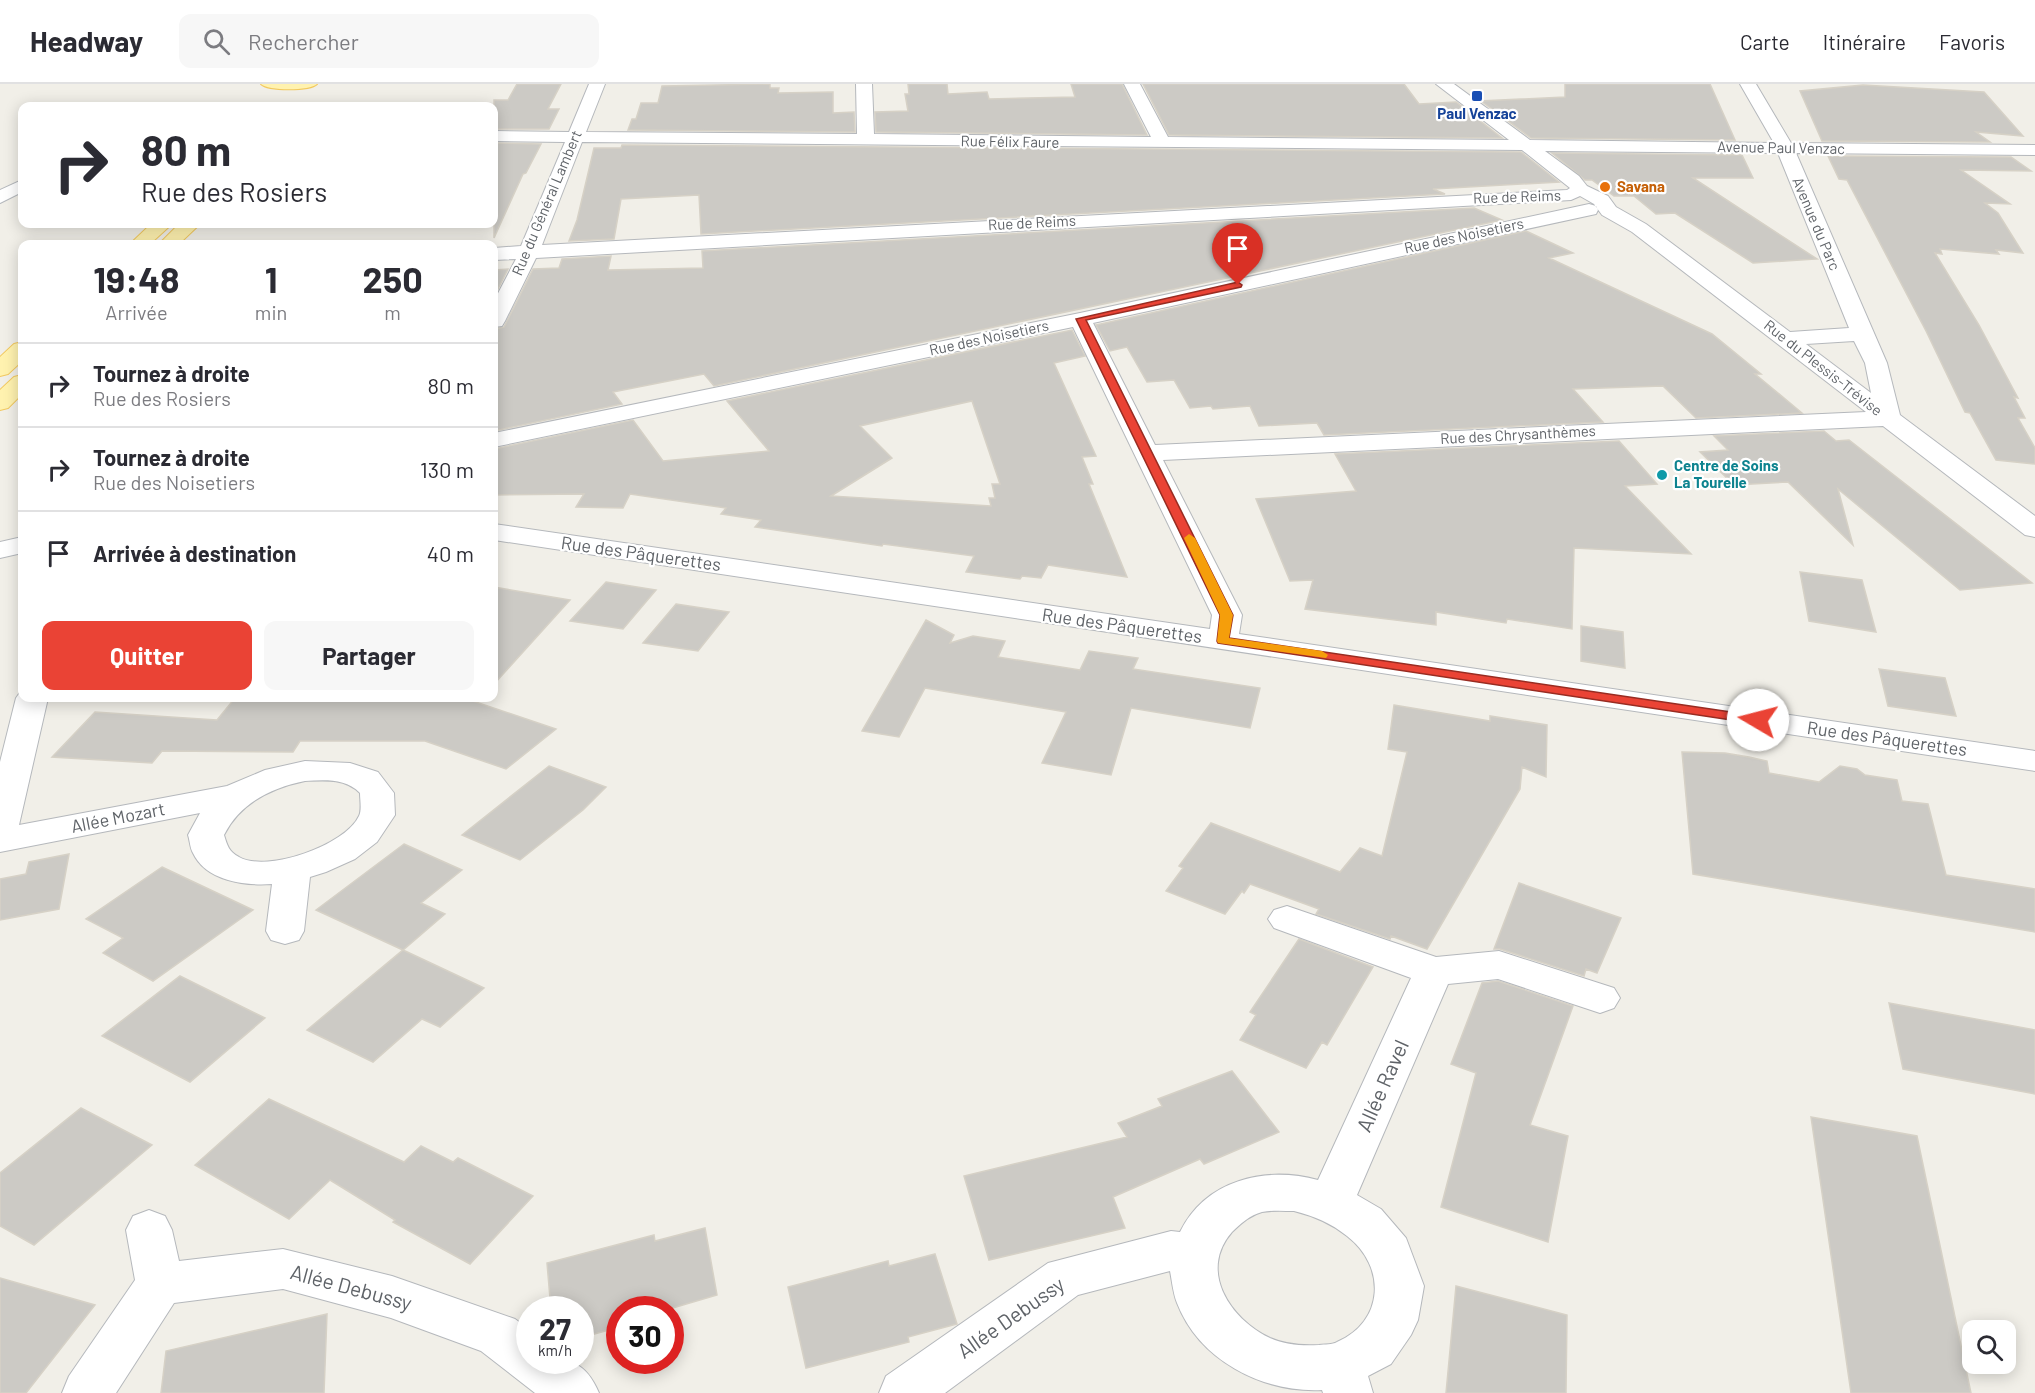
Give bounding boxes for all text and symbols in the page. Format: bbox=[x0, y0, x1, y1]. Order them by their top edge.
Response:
search box bbox=[179, 14, 599, 68]
text: Headway bbox=[30, 24, 143, 58]
icon: search bbox=[200, 25, 233, 58]
text: Rechercher bbox=[248, 28, 359, 54]
text: Carte bbox=[1740, 29, 1790, 54]
text: Itinéraire bbox=[1823, 29, 1906, 54]
text: Favoris bbox=[1939, 29, 2005, 54]
marker: Paul Venzac bbox=[1470, 89, 1484, 103]
place label: Paul Venzac bbox=[1437, 104, 1517, 122]
text: 80 m bbox=[141, 124, 231, 174]
icon: right bbox=[42, 126, 120, 204]
street label: Rue du Général Lambert bbox=[507, 127, 585, 278]
street label: Rue Félix Faure bbox=[961, 131, 1060, 151]
street label: Avenue Paul Venzac bbox=[1717, 137, 1845, 157]
street label: Avenue du Parc bbox=[1789, 174, 1845, 273]
text: Rue des Rosiers bbox=[141, 175, 327, 207]
place label: Savana bbox=[1617, 177, 1665, 195]
marker: Savana bbox=[1598, 180, 1612, 194]
street label: Rue de Reims bbox=[1473, 185, 1561, 207]
street label: Rue de Reims bbox=[988, 211, 1076, 233]
street label: Rue des Noisetiers bbox=[1402, 214, 1525, 256]
pin bbox=[1212, 223, 1263, 285]
icon: arrive bbox=[1221, 232, 1254, 265]
text: 19:48 bbox=[93, 257, 180, 300]
text: 1 bbox=[265, 257, 277, 300]
text: 250 bbox=[363, 257, 423, 300]
text: Arrivée bbox=[105, 300, 168, 324]
text: min bbox=[255, 300, 287, 324]
text: m bbox=[384, 300, 401, 324]
street label: Rue du Plessis-Trévise bbox=[1761, 315, 1886, 419]
street label: Rue des Noisetiers bbox=[927, 316, 1050, 358]
text: Tournez à droite bbox=[93, 360, 250, 386]
icon: right bbox=[42, 369, 75, 402]
text: 80 m bbox=[428, 372, 474, 398]
text: Rue des Rosiers bbox=[93, 386, 231, 410]
street label: Rue des Chrysanthèmes bbox=[1440, 421, 1596, 447]
text: Tournez à droite bbox=[93, 444, 250, 470]
icon: right bbox=[42, 453, 75, 486]
text: 130 m bbox=[420, 456, 474, 482]
place label: Centre de Soins La Tourelle bbox=[1674, 456, 1779, 491]
marker: Centre de Soins La Tourelle bbox=[1655, 468, 1669, 482]
text: Rue des Noisetiers bbox=[93, 470, 255, 494]
street label: Rue des Pâquerettes bbox=[560, 531, 722, 575]
icon: arrive bbox=[42, 537, 75, 570]
text: Arrivée à destination bbox=[93, 540, 296, 566]
text: 40 m bbox=[427, 540, 474, 566]
street label: Rue des Pâquerettes bbox=[1041, 603, 1203, 647]
button: Quitter bbox=[42, 621, 252, 690]
button: Partager bbox=[264, 621, 474, 690]
position arrow bbox=[1726, 688, 1790, 752]
street label: Rue des Pâquerettes bbox=[1806, 716, 1968, 760]
street label: Allée Mozart bbox=[69, 797, 167, 837]
street label: Allée Ravel bbox=[1350, 1035, 1413, 1135]
street label: Allée Debussy bbox=[288, 1258, 415, 1315]
street label: Allée Debussy bbox=[952, 1271, 1069, 1363]
speed limit sign: 30 bbox=[606, 1296, 684, 1374]
text: 27 bbox=[539, 1310, 571, 1346]
map controls bbox=[1962, 1320, 2016, 1374]
button: search bbox=[1962, 1320, 2016, 1374]
text: km/h bbox=[538, 1341, 572, 1359]

